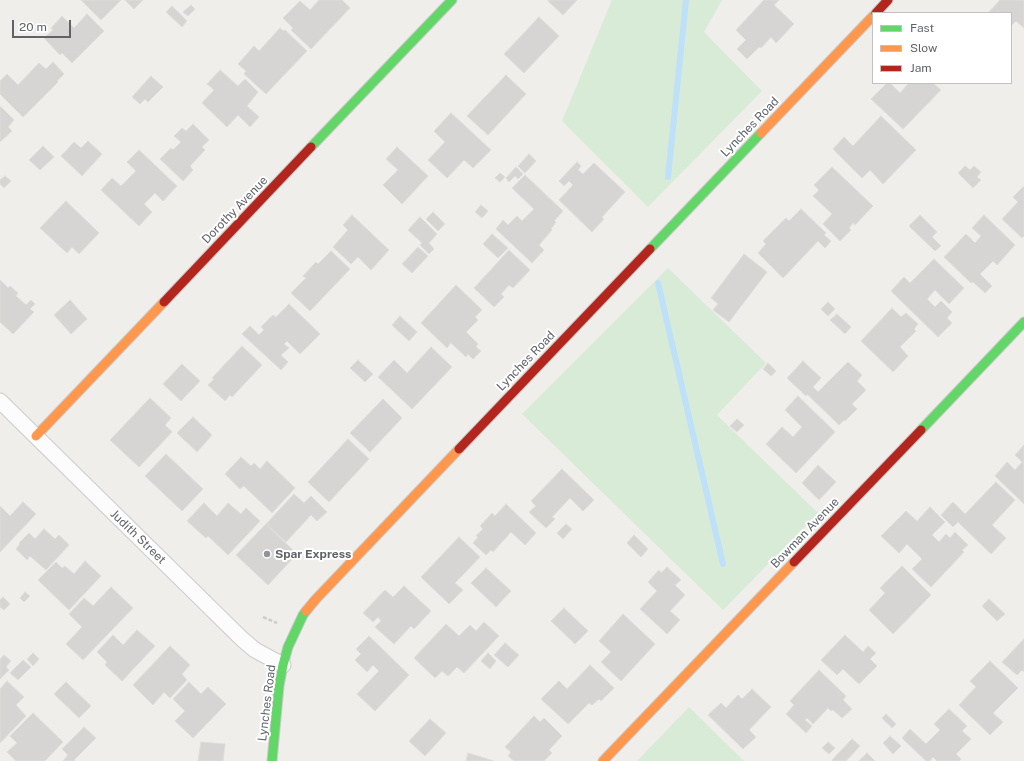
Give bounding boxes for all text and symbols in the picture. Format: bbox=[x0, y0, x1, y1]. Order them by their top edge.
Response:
scale bar bbox=[14, 12, 73, 38]
legend bbox=[872, 12, 1012, 84]
text: 20 m bbox=[19, 20, 47, 34]
text: Fast bbox=[910, 21, 934, 35]
text: Slow bbox=[910, 41, 937, 55]
text: Jam bbox=[910, 61, 932, 75]
street label: Lynches Road bbox=[718, 94, 782, 160]
street label: Dorothy Avenue bbox=[199, 173, 271, 247]
street label: Lynches Road bbox=[494, 328, 558, 394]
street label: Bowman Avenue bbox=[768, 495, 842, 571]
street label: Judith Street bbox=[107, 507, 169, 567]
place label: Spar Express bbox=[275, 547, 351, 561]
marker: Spar Express bbox=[262, 549, 272, 559]
street label: Lynches Road bbox=[255, 664, 279, 742]

